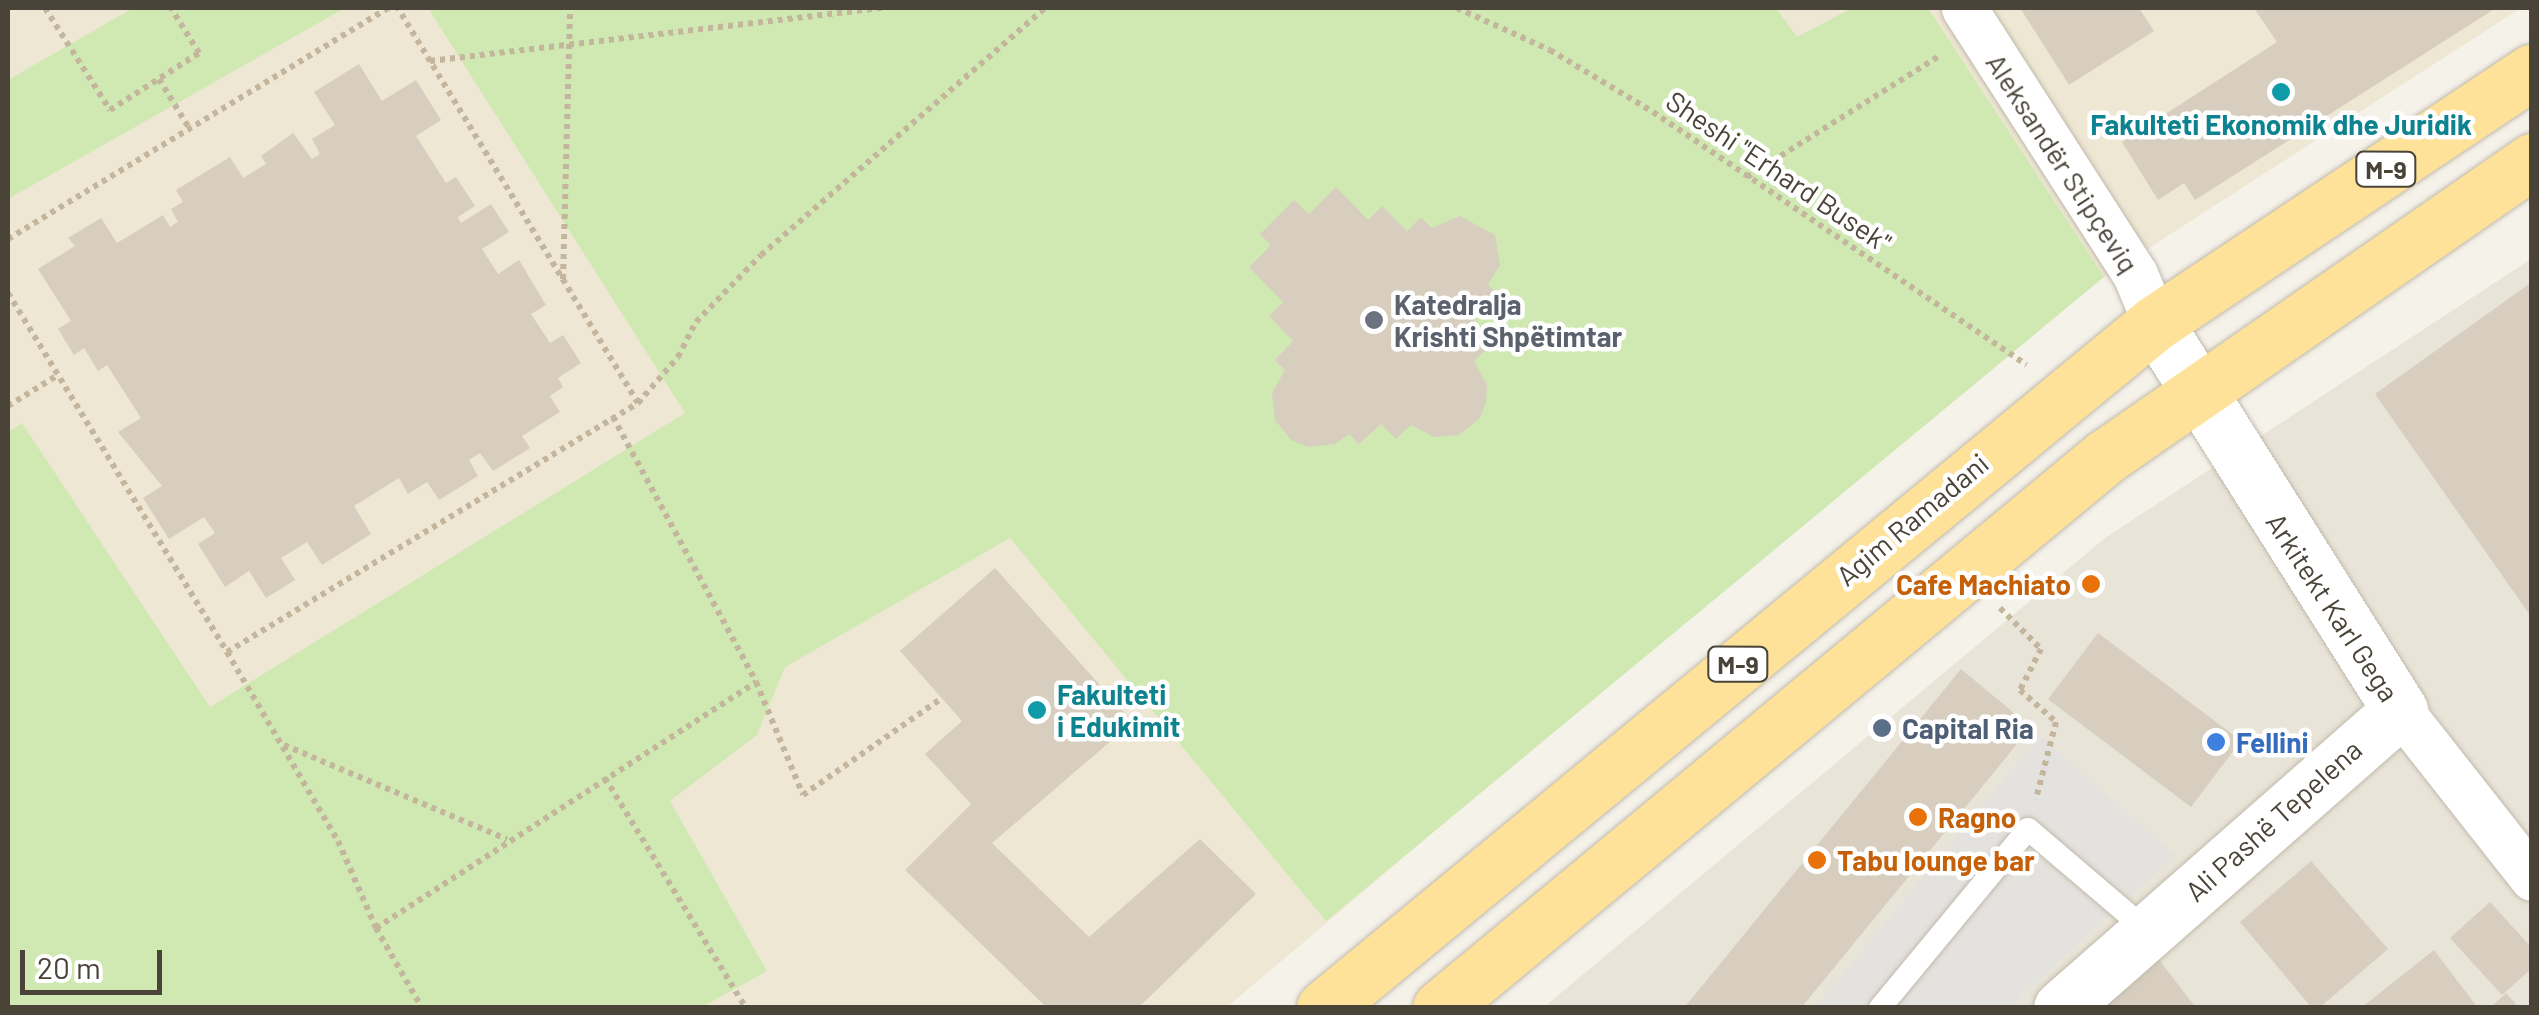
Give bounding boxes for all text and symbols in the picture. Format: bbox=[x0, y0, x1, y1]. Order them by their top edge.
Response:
street label: Aleksandër Stipçeviq bbox=[1980, 47, 2146, 279]
marker: Fakulteti Ekonomik dhe Juridik bbox=[2270, 81, 2292, 103]
street label: Sheshi "Erhard Busek" bbox=[1660, 83, 1898, 259]
place label: Fakulteti Ekonomik dhe Juridik bbox=[2090, 107, 2472, 141]
road number: M-9 bbox=[2354, 149, 2418, 189]
place label: Katedralja Krishti Shpëtimtar bbox=[1394, 287, 1622, 353]
marker: Katedralja Krishti Shpëtimtar bbox=[1363, 309, 1385, 331]
street label: Agim Ramadani bbox=[1829, 446, 1995, 592]
street label: Arkitekt Karl Gega bbox=[2260, 506, 2406, 708]
place label: Cafe Machiato bbox=[1896, 567, 2071, 601]
marker: Cafe Machiato bbox=[2080, 573, 2102, 595]
road number: M-9 bbox=[1706, 644, 1770, 684]
place label: Fakulteti i Edukimit bbox=[1057, 677, 1180, 743]
marker: Fakulteti i Edukimit bbox=[1026, 699, 1048, 721]
place label: Capital Ria bbox=[1902, 711, 2034, 745]
marker: Capital Ria bbox=[1871, 717, 1893, 739]
place label: Fellini bbox=[2236, 725, 2309, 759]
marker: Fellini bbox=[2205, 731, 2227, 753]
street label: Ali Pashë Tepelena bbox=[2178, 732, 2368, 908]
place label: Ragno bbox=[1938, 800, 2016, 834]
marker: Ragno bbox=[1907, 806, 1929, 828]
place label: Tabu lounge bar bbox=[1837, 843, 2035, 877]
marker: Tabu lounge bar bbox=[1806, 849, 1828, 871]
scale bar bbox=[25, 930, 168, 992]
text: 20 m bbox=[37, 949, 101, 985]

